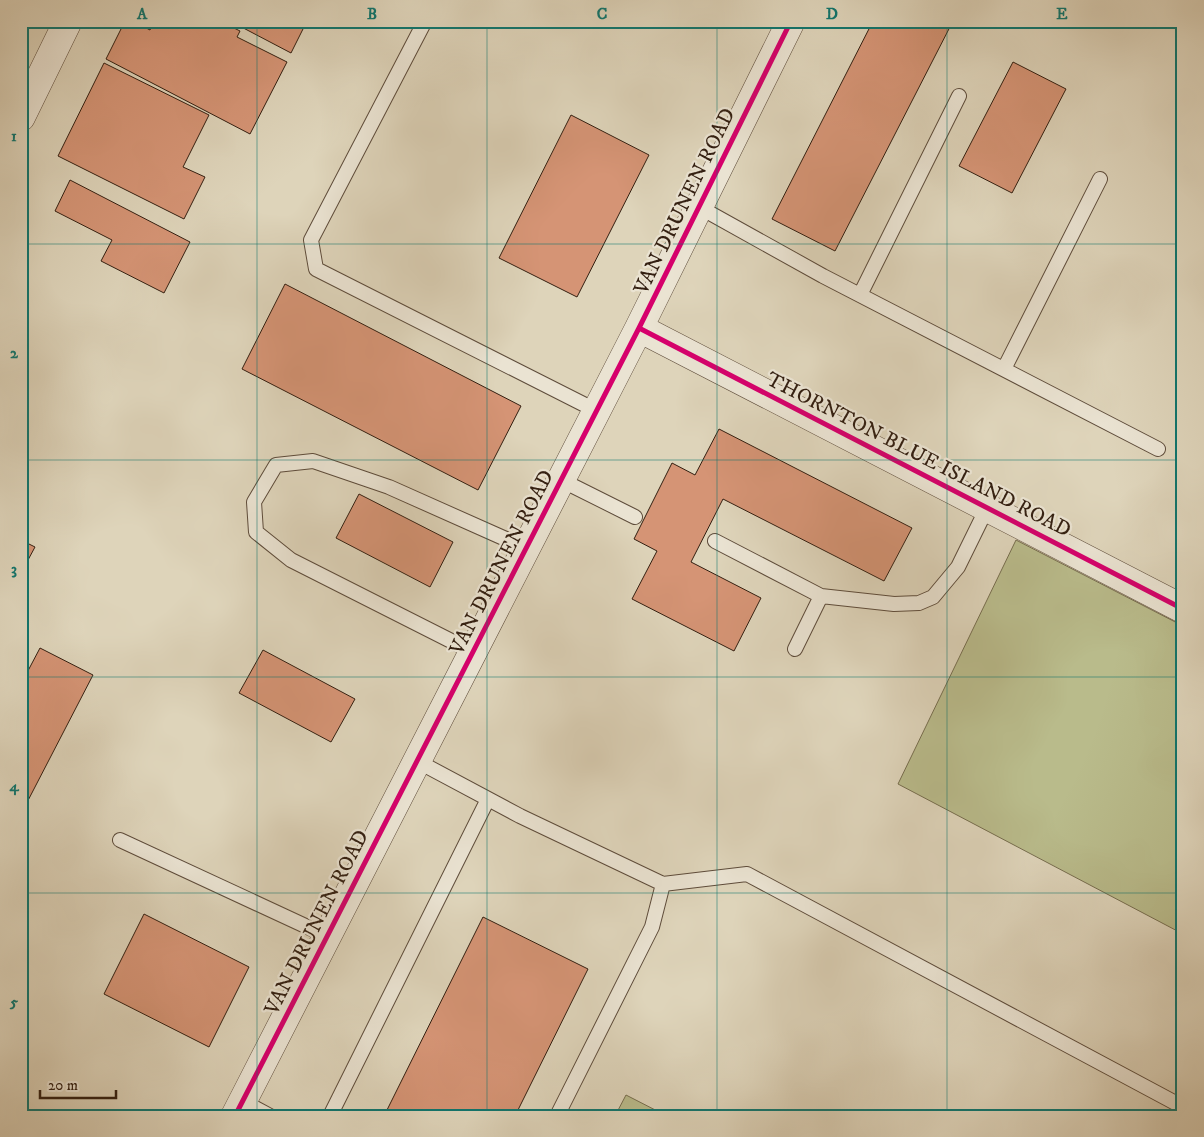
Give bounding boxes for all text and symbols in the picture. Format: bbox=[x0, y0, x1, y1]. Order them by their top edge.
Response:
text: A bbox=[136, 4, 148, 24]
text: B bbox=[367, 4, 377, 24]
text: C bbox=[597, 4, 607, 24]
text: D bbox=[826, 4, 838, 24]
text: E bbox=[1056, 4, 1068, 24]
street label: VAN DRUNEN ROAD bbox=[628, 104, 741, 300]
text: 1 bbox=[11, 126, 17, 146]
text: 2 bbox=[10, 343, 19, 363]
street label: THORNTON BLUE ISLAND ROAD bbox=[762, 366, 1075, 543]
street label: VAN DRUNEN ROAD bbox=[443, 466, 560, 660]
text: 3 bbox=[11, 559, 17, 579]
text: 4 bbox=[8, 776, 19, 796]
street label: VAN DRUNEN ROAD bbox=[258, 826, 375, 1020]
text: 5 bbox=[9, 992, 18, 1012]
scale bar bbox=[40, 1067, 116, 1099]
text: 20 m bbox=[48, 1076, 78, 1095]

